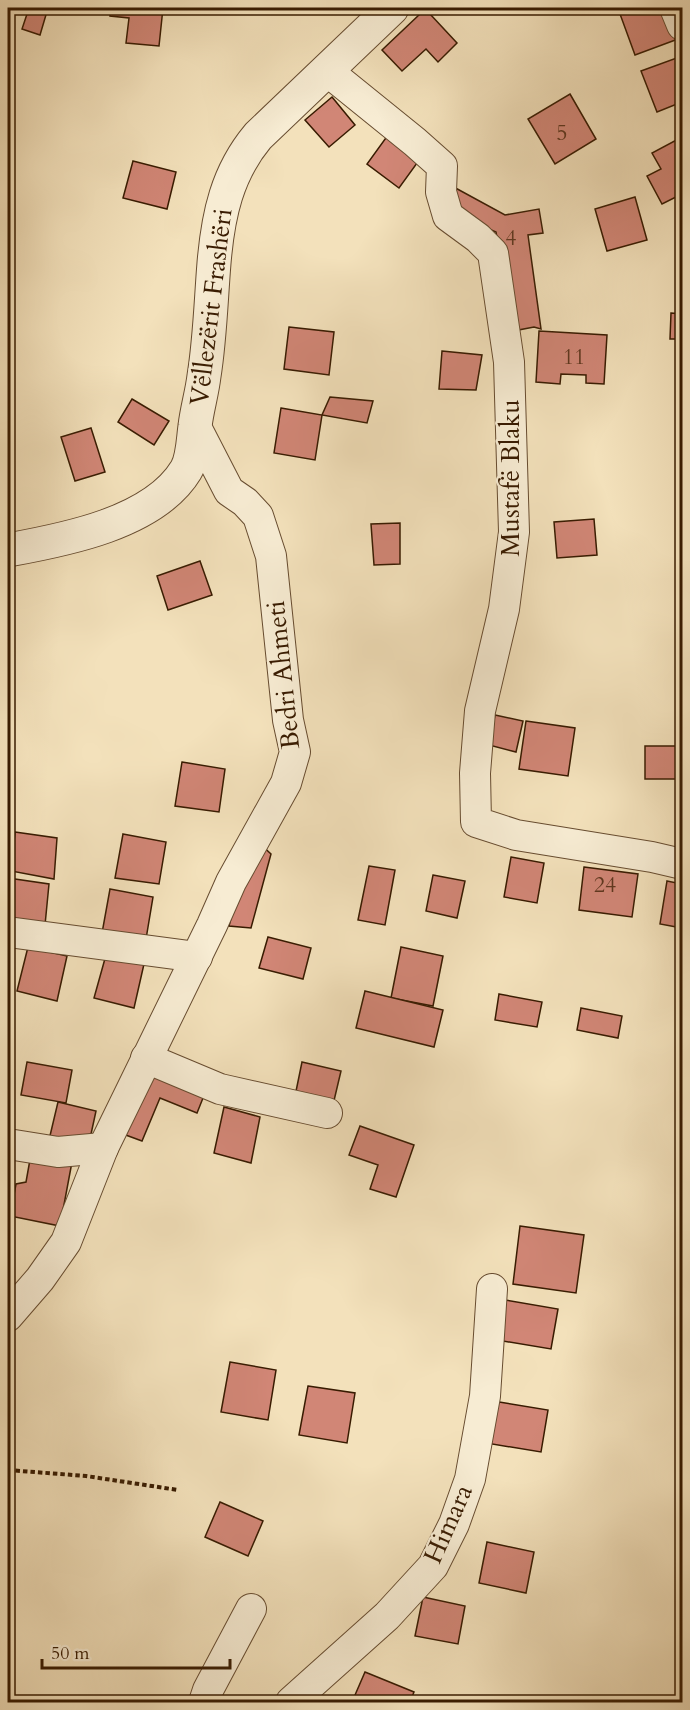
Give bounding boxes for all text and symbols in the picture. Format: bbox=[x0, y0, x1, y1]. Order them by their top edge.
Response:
house number: 5 bbox=[556, 118, 568, 148]
street label: Vëllezërit Frashëri bbox=[182, 206, 240, 408]
house number: 4 bbox=[505, 223, 517, 253]
house number: 11 bbox=[563, 342, 585, 372]
street label: Mustafë Blaku bbox=[493, 399, 528, 557]
street label: Bedri Ahmeti bbox=[258, 599, 308, 751]
house number: 24 bbox=[594, 870, 616, 900]
street label: Himara bbox=[415, 1479, 481, 1569]
scale bar bbox=[42, 1632, 230, 1670]
text: 50 m bbox=[51, 1641, 90, 1666]

